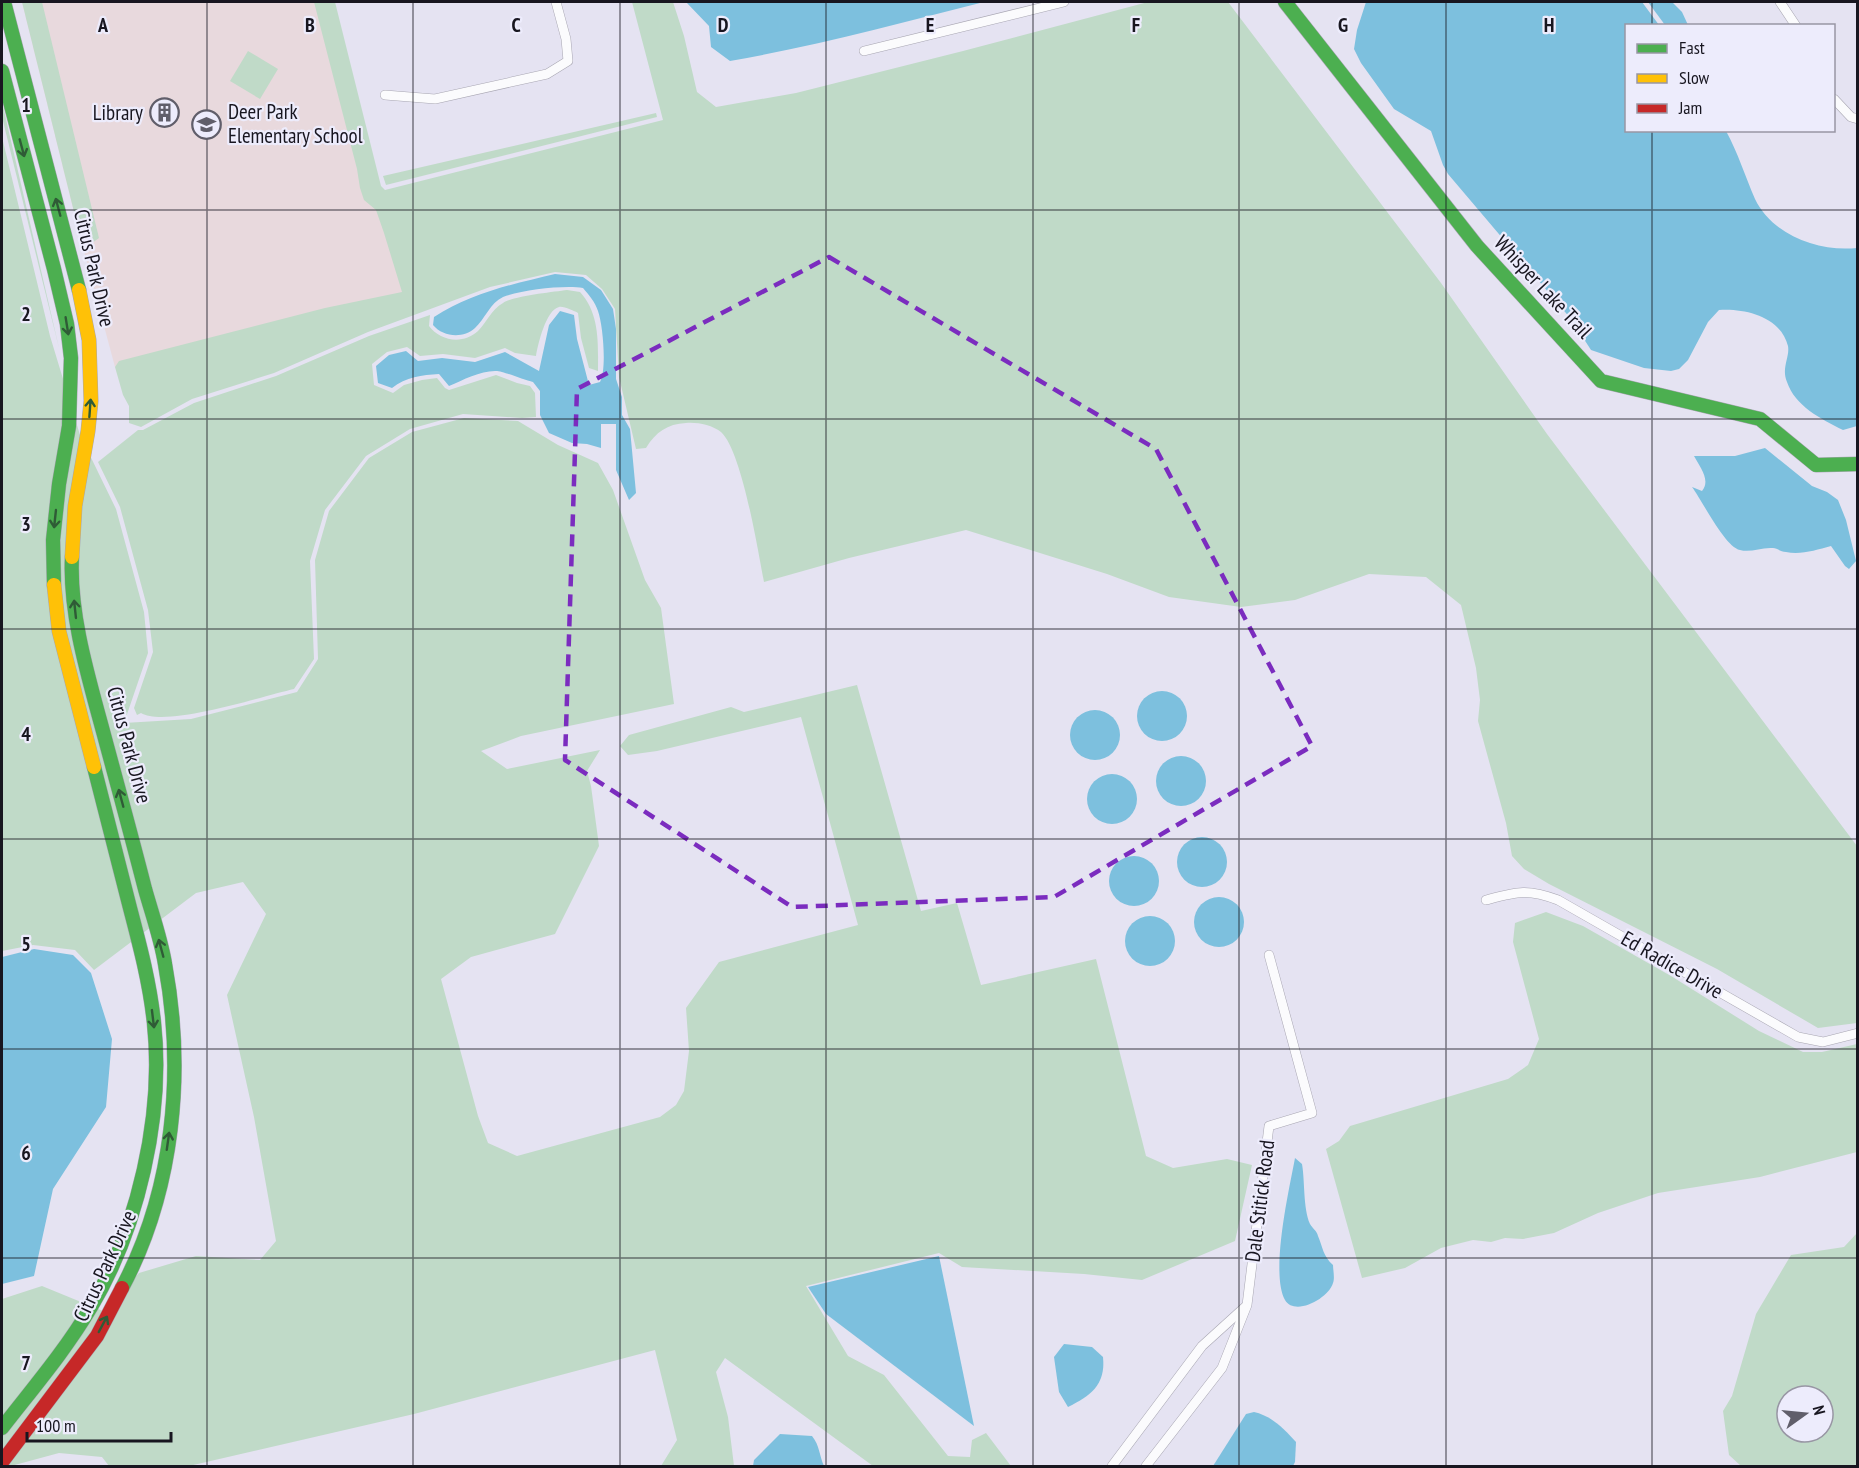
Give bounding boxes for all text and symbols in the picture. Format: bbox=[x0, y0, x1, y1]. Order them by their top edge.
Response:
text: A bbox=[97, 12, 109, 38]
text: B bbox=[305, 12, 315, 38]
text: C bbox=[511, 12, 521, 38]
text: D bbox=[718, 12, 729, 38]
text: E bbox=[926, 12, 934, 38]
text: F bbox=[1132, 12, 1140, 38]
text: G bbox=[1338, 12, 1348, 38]
text: H bbox=[1544, 12, 1554, 38]
legend bbox=[1625, 24, 1835, 132]
text: Fast bbox=[1679, 36, 1705, 59]
text: Slow bbox=[1679, 66, 1710, 89]
text: 1 bbox=[21, 92, 31, 118]
text: Jam bbox=[1678, 96, 1702, 119]
building icon: Library bbox=[148, 97, 180, 129]
place label: Deer Park Elementary School bbox=[228, 98, 363, 149]
place label: Library bbox=[93, 99, 143, 126]
school or university icon: Deer Park Elementary School bbox=[191, 108, 223, 140]
one-way arrow bbox=[17, 138, 28, 157]
one-way arrow bbox=[52, 198, 63, 217]
street label: Citrus Park Drive bbox=[68, 207, 121, 329]
street label: Whisper Lake Trail bbox=[1489, 229, 1598, 344]
text: 2 bbox=[21, 301, 31, 327]
one-way arrow bbox=[62, 315, 73, 335]
one-way arrow bbox=[85, 399, 96, 419]
one-way arrow bbox=[49, 509, 60, 529]
text: 3 bbox=[21, 511, 31, 537]
one-way arrow bbox=[69, 600, 80, 619]
street label: Citrus Park Drive bbox=[101, 684, 158, 806]
text: 4 bbox=[21, 721, 31, 747]
one-way arrow bbox=[115, 789, 127, 808]
street label: Ed Radice Drive bbox=[1617, 925, 1728, 1005]
text: 5 bbox=[21, 931, 31, 957]
one-way arrow bbox=[154, 939, 166, 958]
one-way arrow bbox=[148, 1009, 159, 1028]
one-way arrow bbox=[162, 1132, 173, 1152]
street label: Dale Stitick Road bbox=[1239, 1139, 1280, 1263]
text: 6 bbox=[21, 1140, 31, 1166]
street label: Citrus Park Drive bbox=[67, 1206, 142, 1326]
one-way arrow bbox=[97, 1316, 109, 1333]
text: 7 bbox=[21, 1350, 31, 1376]
north arrow bbox=[1775, 1384, 1835, 1444]
text: N bbox=[1809, 1403, 1830, 1417]
scale bar bbox=[27, 1405, 171, 1443]
text: 100 m bbox=[36, 1414, 76, 1437]

